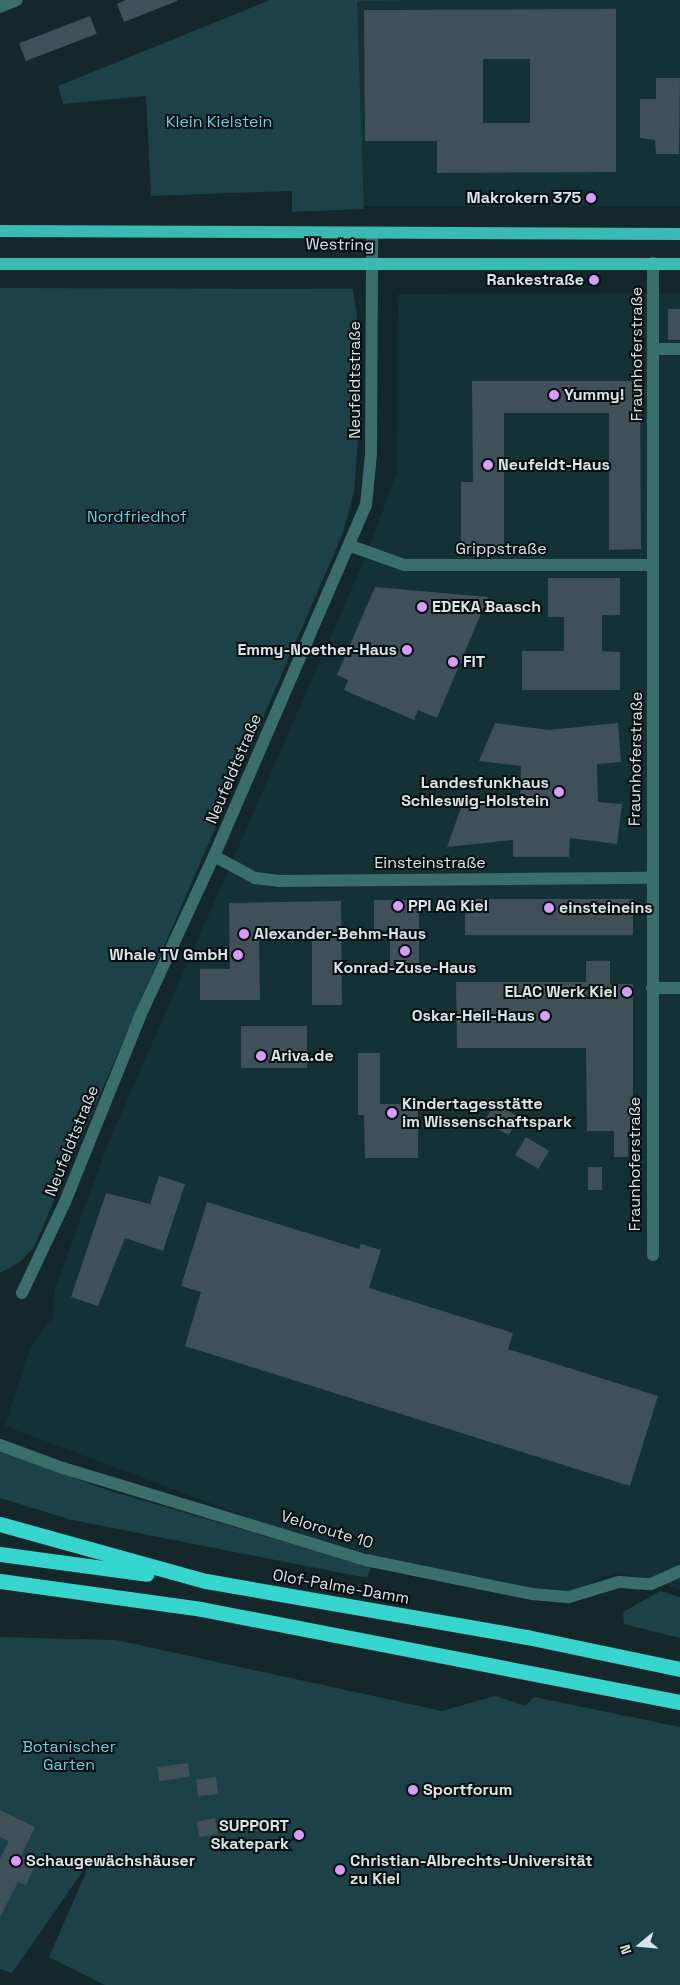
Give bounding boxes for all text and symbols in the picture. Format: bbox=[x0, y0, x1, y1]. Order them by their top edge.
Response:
park label: Klein Kielstein bbox=[166, 112, 272, 132]
place label: Makrokern 375 bbox=[467, 188, 581, 208]
marker: Makrokern 375 bbox=[585, 192, 597, 204]
street label: Westring bbox=[305, 235, 375, 255]
place label: Rankestraße bbox=[486, 270, 584, 290]
marker: Rankestraße bbox=[588, 274, 600, 286]
street label: Fraunhoferstraße bbox=[627, 287, 647, 421]
street label: Neufeldtstraße bbox=[345, 321, 365, 439]
place label: Yummy! bbox=[564, 385, 624, 405]
marker: Yummy! bbox=[548, 389, 560, 401]
place label: Neufeldt-Haus bbox=[498, 455, 610, 475]
marker: Neufeldt-Haus bbox=[482, 459, 494, 471]
park label: Nordfriedhof bbox=[87, 507, 187, 527]
street label: Grippstraße bbox=[455, 539, 547, 559]
place label: EDEKA Baasch bbox=[432, 597, 541, 617]
marker: EDEKA Baasch bbox=[416, 601, 428, 613]
place label: Emmy-Noether-Haus bbox=[237, 640, 397, 660]
marker: Emmy-Noether-Haus bbox=[401, 644, 413, 656]
place label: FIT bbox=[463, 652, 485, 672]
marker: FIT bbox=[447, 656, 459, 668]
street label: Fraunhoferstraße bbox=[625, 692, 647, 826]
street label: Neufeldtstraße bbox=[202, 711, 266, 827]
place label: Landesfunkhaus Schleswig-Holstein bbox=[401, 773, 549, 811]
marker: Landesfunkhaus Schleswig-Holstein bbox=[553, 786, 565, 798]
street label: Einsteinstraße bbox=[374, 853, 486, 873]
place label: PPI AG Kiel bbox=[408, 896, 488, 916]
place label: einsteineins bbox=[559, 898, 653, 918]
marker: PPI AG Kiel bbox=[392, 900, 404, 912]
marker: einsteineins bbox=[543, 902, 555, 914]
place label: Alexander-Behm-Haus bbox=[254, 924, 426, 944]
marker: Alexander-Behm-Haus bbox=[238, 928, 250, 940]
place label: Whale TV GmbH bbox=[109, 945, 228, 965]
marker: Konrad-Zuse-Haus bbox=[399, 945, 411, 957]
marker: Whale TV GmbH bbox=[232, 949, 244, 961]
place label: Konrad-Zuse-Haus bbox=[334, 958, 476, 978]
place label: ELAC Werk Kiel bbox=[504, 982, 617, 1002]
marker: ELAC Werk Kiel bbox=[621, 986, 633, 998]
place label: Oskar-Heil-Haus bbox=[412, 1006, 535, 1026]
marker: Oskar-Heil-Haus bbox=[539, 1010, 551, 1022]
place label: Ariva.de bbox=[271, 1046, 334, 1066]
marker: Ariva.de bbox=[255, 1050, 267, 1062]
street label: Neufeldtstraße bbox=[41, 1083, 103, 1199]
place label: Kindertagesstätte im Wissenschaftspark bbox=[402, 1094, 572, 1132]
street label: Fraunhoferstraße bbox=[625, 1097, 645, 1231]
marker: Kindertagesstätte im Wissenschaftspark bbox=[386, 1107, 398, 1119]
street label: Veloroute 10 bbox=[278, 1507, 376, 1553]
street label: Olof-Palme-Damm bbox=[271, 1566, 411, 1608]
park label: Botanischer Garten bbox=[22, 1737, 116, 1775]
place label: Sportforum bbox=[423, 1780, 512, 1800]
marker: Sportforum bbox=[407, 1784, 419, 1796]
place label: SUPPORT Skatepark bbox=[211, 1816, 289, 1854]
marker: SUPPORT Skatepark bbox=[293, 1829, 305, 1841]
place label: Schaugewächshäuser bbox=[26, 1851, 195, 1871]
place label: Christian-Albrechts-Universität zu Kiel bbox=[350, 1851, 593, 1889]
marker: Schaugewächshäuser bbox=[10, 1855, 22, 1867]
marker: Christian-Albrechts-Universität zu Kiel bbox=[334, 1864, 346, 1876]
north arrow bbox=[615, 1920, 665, 1970]
text: N bbox=[616, 1942, 636, 1957]

